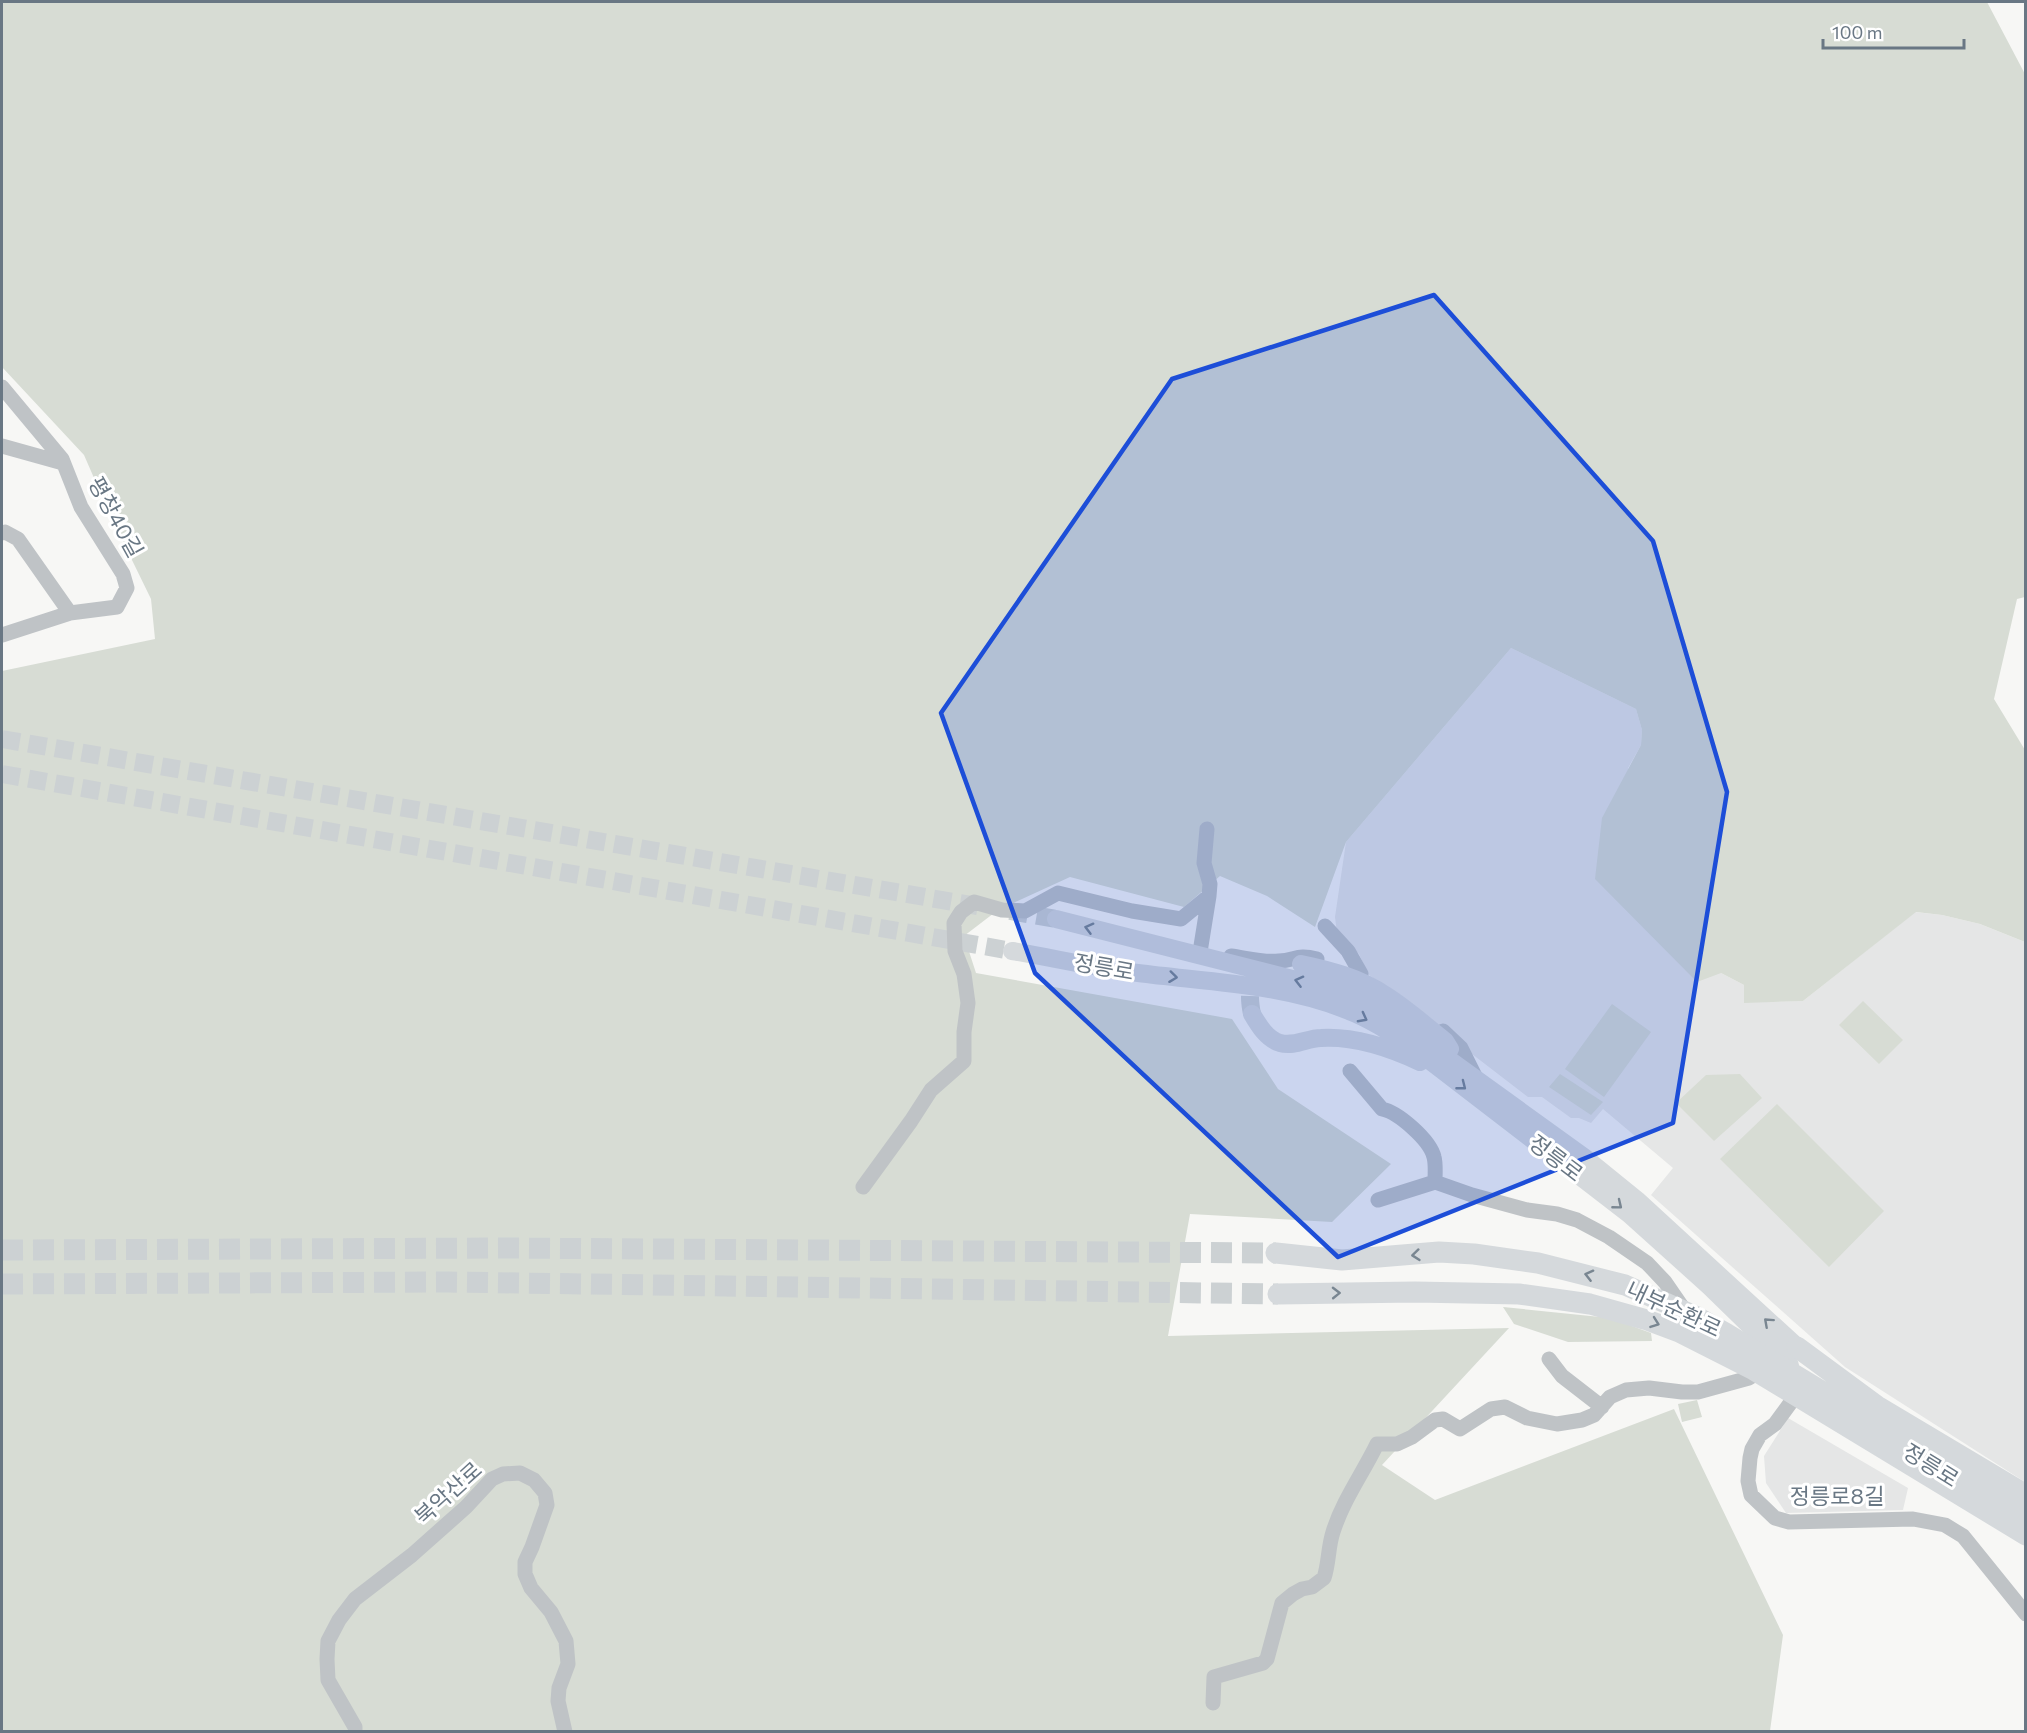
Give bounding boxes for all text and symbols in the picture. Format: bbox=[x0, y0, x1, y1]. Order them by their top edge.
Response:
scale bar bbox=[1823, 12, 1964, 50]
text: 100 m bbox=[1832, 21, 1882, 43]
street label: 평창40길 bbox=[83, 472, 150, 562]
one-way arrow bbox=[1084, 923, 1095, 935]
street label: 정릉로 bbox=[1072, 948, 1136, 985]
one-way arrow bbox=[1169, 971, 1178, 983]
one-way arrow bbox=[1294, 975, 1304, 988]
one-way arrow bbox=[1357, 1011, 1367, 1022]
one-way arrow bbox=[1455, 1079, 1466, 1090]
street label: 정릉로 bbox=[1524, 1129, 1589, 1187]
one-way arrow bbox=[1611, 1198, 1622, 1209]
one-way arrow bbox=[1411, 1248, 1421, 1261]
one-way arrow bbox=[1585, 1270, 1595, 1283]
street label: 내부순환로 bbox=[1623, 1275, 1726, 1342]
one-way arrow bbox=[1332, 1287, 1341, 1299]
one-way arrow bbox=[1649, 1315, 1660, 1328]
one-way arrow bbox=[1764, 1318, 1775, 1329]
street label: 정릉로 bbox=[1898, 1437, 1964, 1492]
street label: 북악산로 bbox=[409, 1456, 487, 1530]
street label: 정릉로8길 bbox=[1790, 1482, 1884, 1509]

